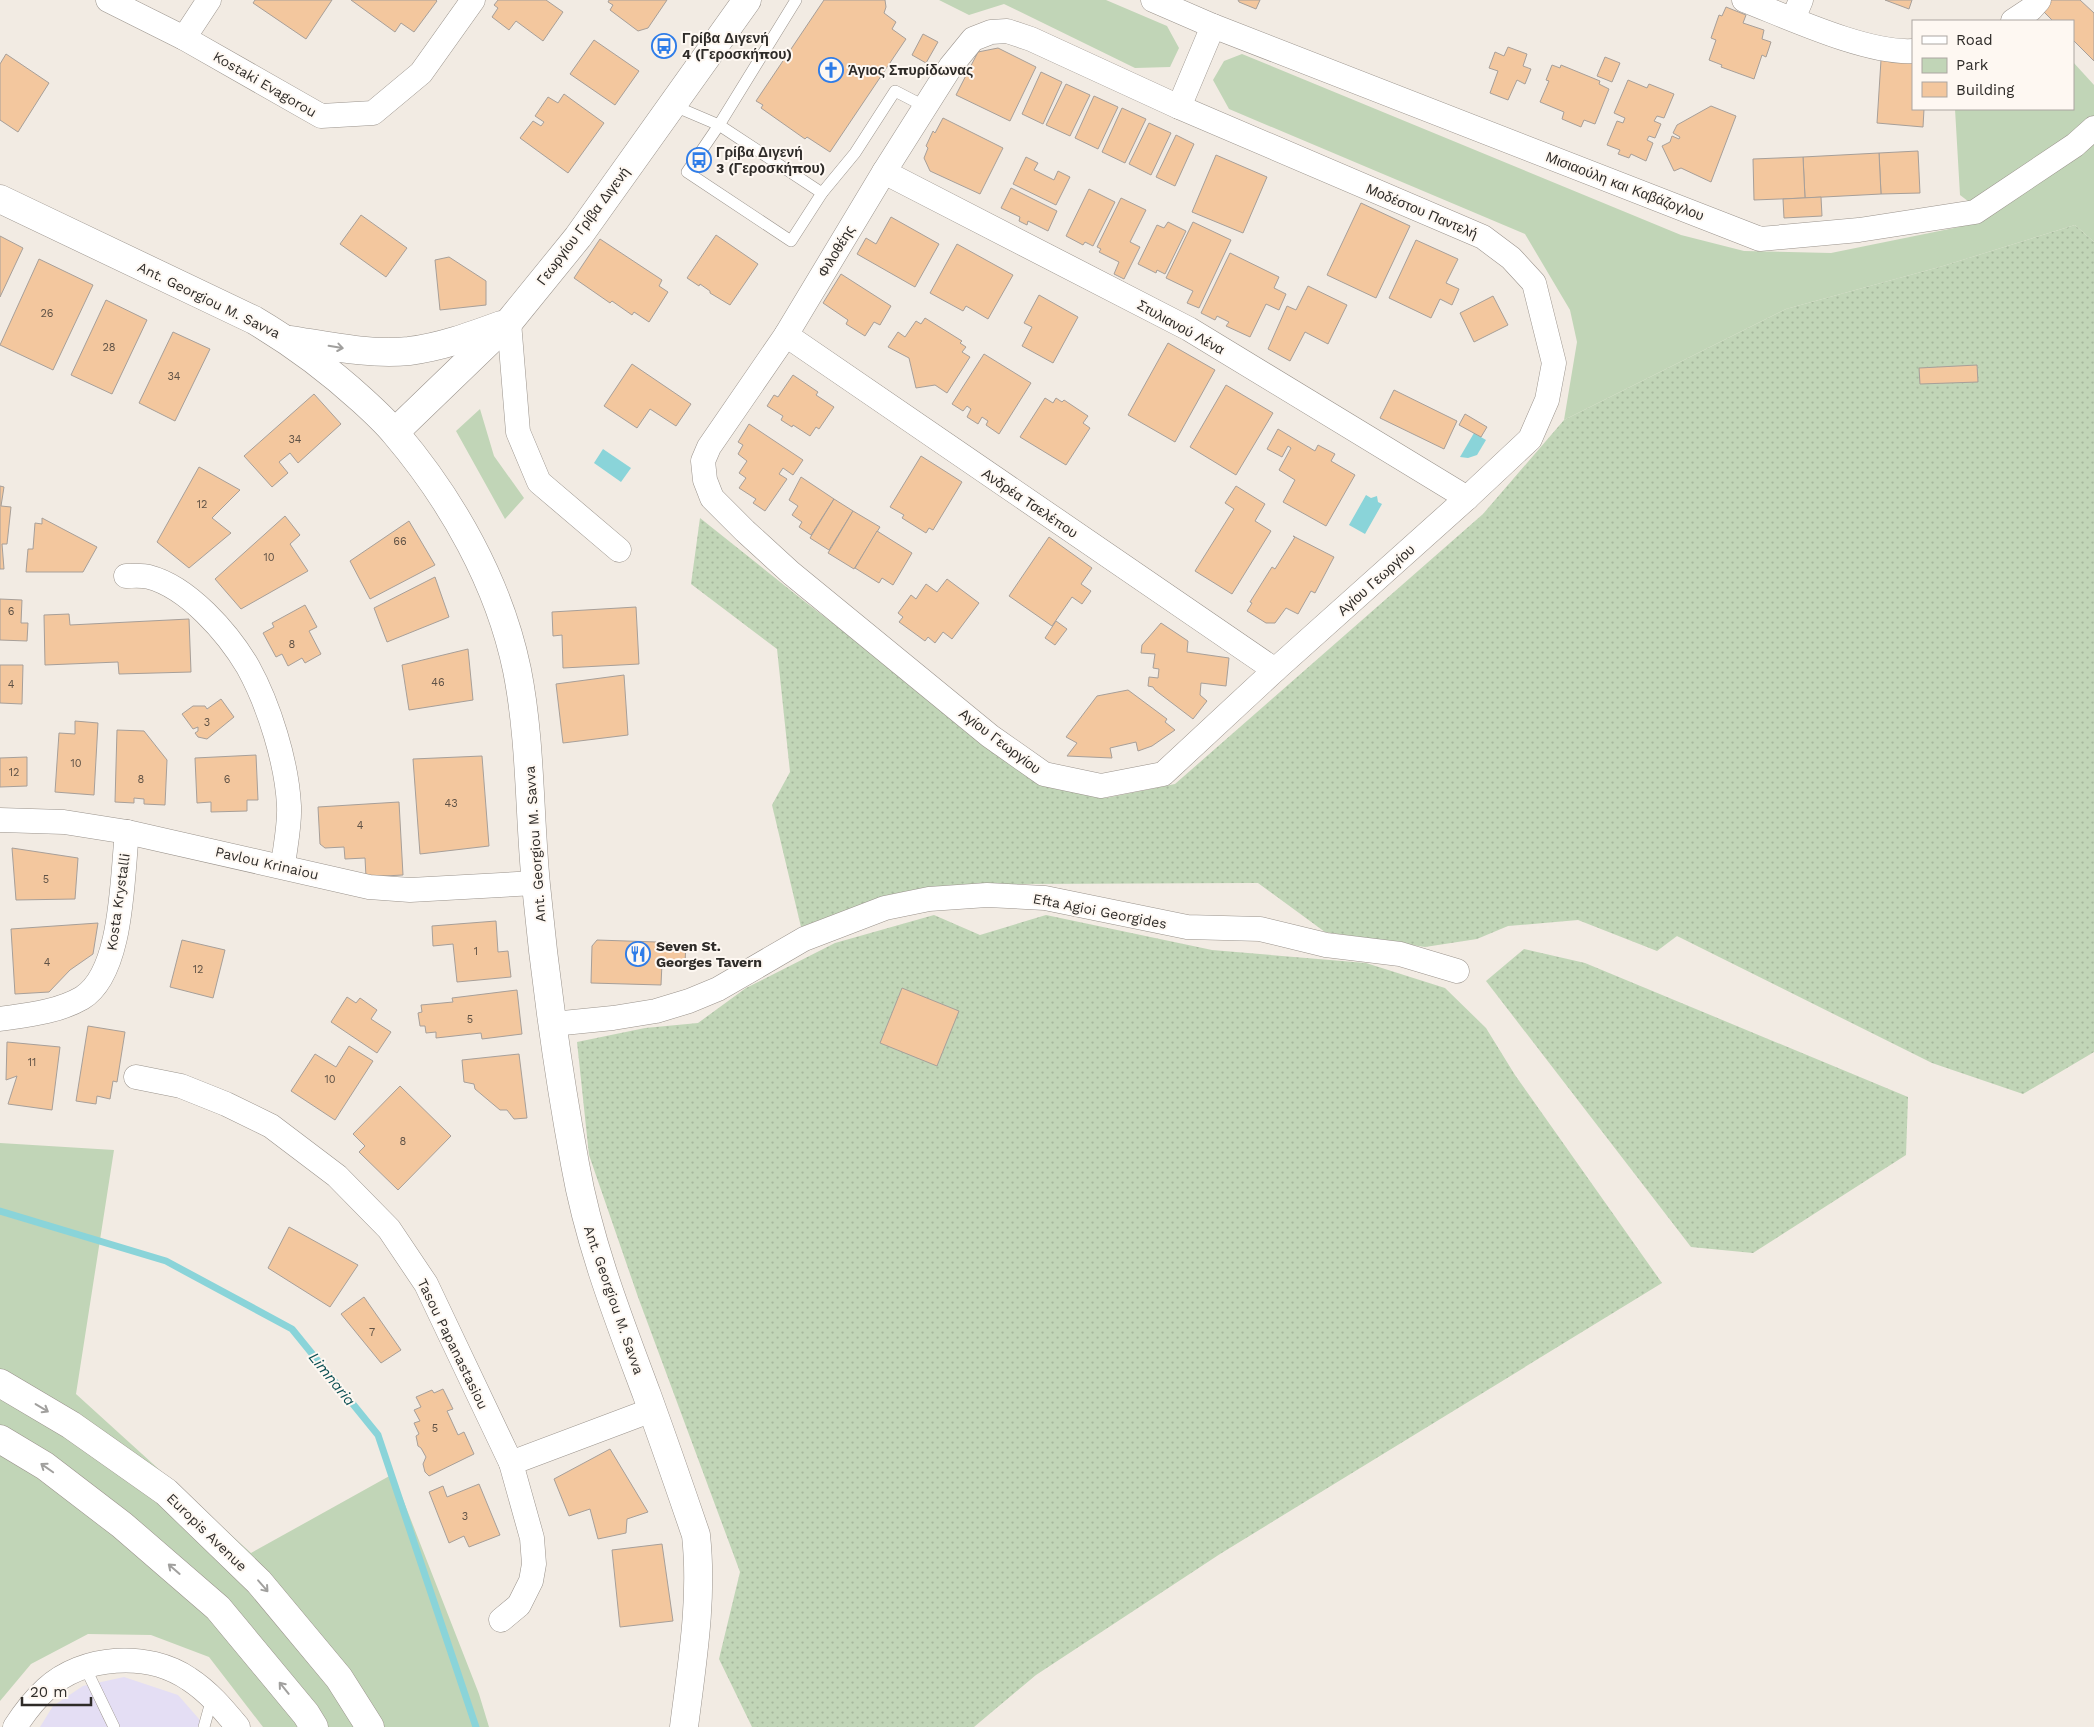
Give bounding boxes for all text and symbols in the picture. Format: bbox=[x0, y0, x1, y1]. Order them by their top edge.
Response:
legend bbox=[1912, 20, 2074, 110]
place label: Γρίβα Διγενή 4 (Γεροσκήπου) bbox=[682, 30, 792, 62]
text: Road bbox=[1956, 31, 1993, 49]
bus stop icon: Γρίβα Διγενή 4 (Γεροσκήπου) bbox=[651, 33, 677, 59]
street label: Kostaki Evagorou bbox=[211, 48, 319, 120]
text: Park bbox=[1956, 56, 1989, 74]
church icon: Άγιος Σπυρίδωνας bbox=[818, 57, 844, 83]
place label: Άγιος Σπυρίδωνας bbox=[848, 62, 973, 78]
text: Building bbox=[1956, 81, 2014, 99]
place label: Γρίβα Διγενή 3 (Γεροσκήπου) bbox=[716, 144, 825, 176]
bus stop icon: Γρίβα Διγενή 3 (Γεροσκήπου) bbox=[686, 147, 712, 173]
street label: Μισιαούλη και Καβάζογλου bbox=[1544, 148, 1706, 224]
street label: Γεωργίου Γρίβα Διγενή bbox=[533, 164, 633, 288]
street label: Μοδέστου Παντελή bbox=[1364, 180, 1480, 242]
street label: Φιλοθέης bbox=[814, 222, 858, 280]
street label: Ant. Georgiou M. Savva bbox=[135, 259, 283, 342]
street label: Στυλιανού Λένα bbox=[1135, 296, 1227, 358]
house number: 26 bbox=[40, 307, 54, 320]
house number: 28 bbox=[102, 341, 116, 354]
one-way arrow bbox=[328, 342, 344, 352]
house number: 34 bbox=[167, 370, 181, 383]
house number: 34 bbox=[288, 433, 302, 446]
street label: Ανδρέα Τσελέπου bbox=[979, 465, 1081, 541]
house number: 12 bbox=[197, 498, 207, 511]
house number: 66 bbox=[393, 535, 407, 548]
street label: Αγίου Γεωργίου bbox=[1334, 541, 1418, 619]
house number: 10 bbox=[263, 551, 275, 564]
house number: 6 bbox=[8, 605, 15, 618]
house number: 8 bbox=[289, 638, 296, 651]
house number: 46 bbox=[431, 676, 445, 689]
house number: 4 bbox=[8, 678, 15, 691]
street label: Αγίου Γεωργίου bbox=[956, 705, 1044, 777]
house number: 3 bbox=[204, 716, 210, 729]
house number: 10 bbox=[70, 757, 82, 770]
street label: Ant. Georgiou M. Savva bbox=[522, 765, 548, 923]
house number: 12 bbox=[9, 766, 19, 779]
house number: 8 bbox=[138, 773, 145, 786]
house number: 6 bbox=[224, 773, 231, 786]
house number: 43 bbox=[444, 797, 458, 810]
house number: 4 bbox=[357, 819, 364, 832]
street label: Pavlou Krinaiou bbox=[214, 843, 320, 883]
street label: Kosta Krystalli bbox=[103, 852, 133, 952]
house number: 5 bbox=[43, 873, 49, 886]
street label: Efta Agioi Georgides bbox=[1032, 890, 1168, 932]
place label: Seven St. Georges Tavern bbox=[656, 938, 762, 970]
restaurant icon: Seven St. Georges Tavern bbox=[625, 941, 651, 967]
house number: 1 bbox=[474, 945, 478, 958]
house number: 4 bbox=[44, 956, 51, 969]
house number: 12 bbox=[193, 963, 203, 976]
house number: 5 bbox=[467, 1013, 473, 1026]
house number: 11 bbox=[28, 1056, 36, 1069]
house number: 10 bbox=[324, 1073, 336, 1086]
house number: 8 bbox=[400, 1135, 407, 1148]
street label: Ant. Georgiou M. Savva bbox=[581, 1223, 647, 1377]
street label: Tasou Papanastasiou bbox=[414, 1276, 492, 1412]
house number: 7 bbox=[369, 1326, 375, 1339]
water label: Limnaria bbox=[305, 1349, 359, 1409]
one-way arrow bbox=[34, 1404, 48, 1414]
house number: 5 bbox=[432, 1422, 438, 1435]
one-way arrow bbox=[40, 1463, 54, 1473]
street label: Europis Avenue bbox=[164, 1490, 250, 1574]
house number: 3 bbox=[462, 1510, 468, 1523]
one-way arrow bbox=[168, 1564, 181, 1575]
one-way arrow bbox=[257, 1580, 268, 1593]
scale bar bbox=[22, 1674, 91, 1706]
one-way arrow bbox=[279, 1682, 290, 1695]
text: 20 m bbox=[30, 1683, 68, 1701]

